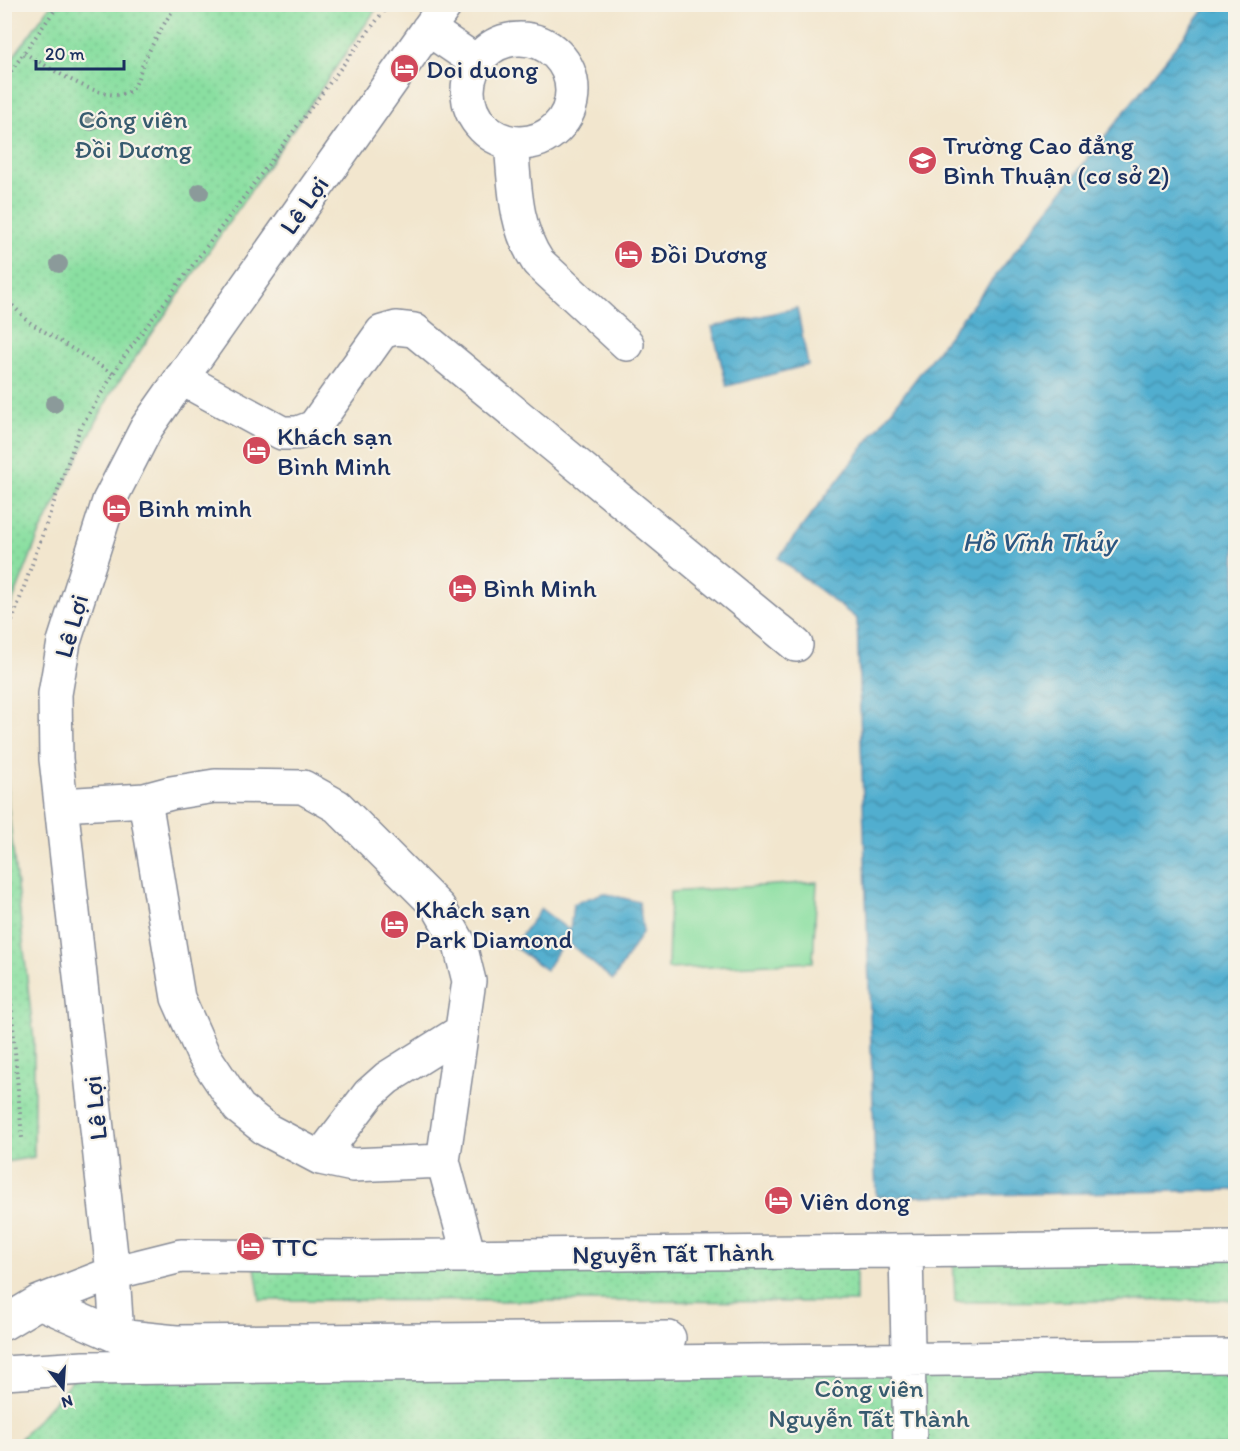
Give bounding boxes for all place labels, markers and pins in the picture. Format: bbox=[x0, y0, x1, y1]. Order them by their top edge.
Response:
hotel icon: Doi duong bbox=[389, 53, 421, 85]
place label: Doi duong bbox=[426, 53, 539, 85]
place label: Trường Cao đẳng Bình Thuận (cơ sở 2) bbox=[943, 129, 1170, 191]
school or university icon: Trường Cao đẳng Bình Thuận (cơ sở 2) bbox=[906, 144, 938, 176]
hotel icon: Đồi Dương bbox=[613, 238, 645, 270]
place label: Đồi Dương bbox=[650, 238, 768, 270]
place label: Khách sạn Bình Minh bbox=[277, 420, 393, 482]
hotel icon: Khách sạn Bình Minh bbox=[240, 435, 272, 467]
hotel icon: Binh minh bbox=[101, 492, 133, 524]
place label: Binh minh bbox=[138, 492, 252, 524]
hotel icon: Bình Minh bbox=[446, 572, 478, 604]
place label: Bình Minh bbox=[483, 572, 597, 604]
place label: Khách sạn Park Diamond bbox=[415, 893, 572, 955]
hotel icon: Khách sạn Park Diamond bbox=[378, 908, 410, 940]
hotel icon: Viên dong bbox=[763, 1185, 795, 1217]
place label: Viên dong bbox=[800, 1185, 911, 1217]
hotel icon: TTC bbox=[235, 1231, 267, 1263]
place label: TTC bbox=[272, 1231, 318, 1263]

